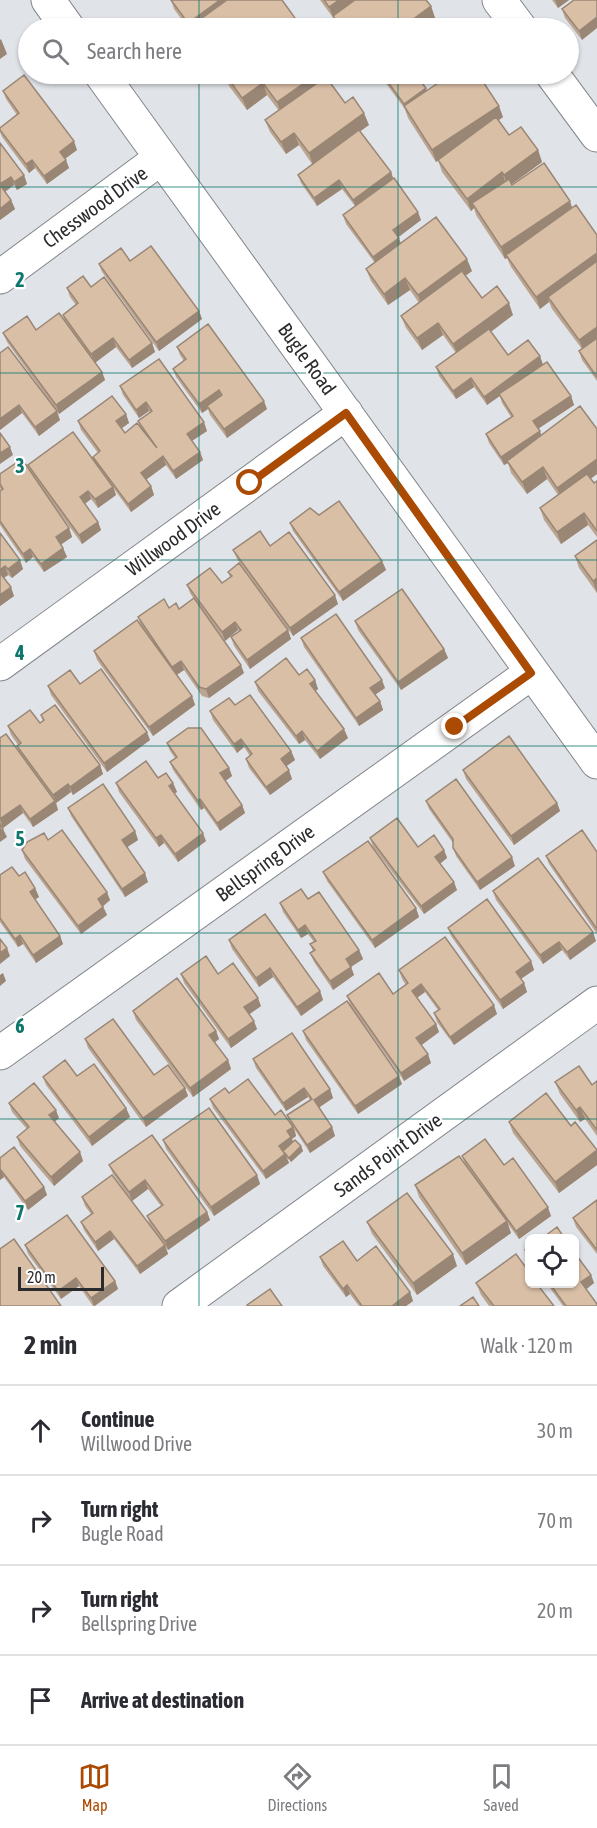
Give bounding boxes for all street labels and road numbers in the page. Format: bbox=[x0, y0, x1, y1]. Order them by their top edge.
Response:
street label: Chesswood Drive bbox=[38, 161, 151, 252]
street label: Bugle Road bbox=[274, 318, 341, 399]
street label: Willwood Drive bbox=[121, 497, 224, 581]
street label: Bellspring Drive bbox=[211, 819, 318, 906]
street label: Sands Point Drive bbox=[329, 1108, 446, 1201]

